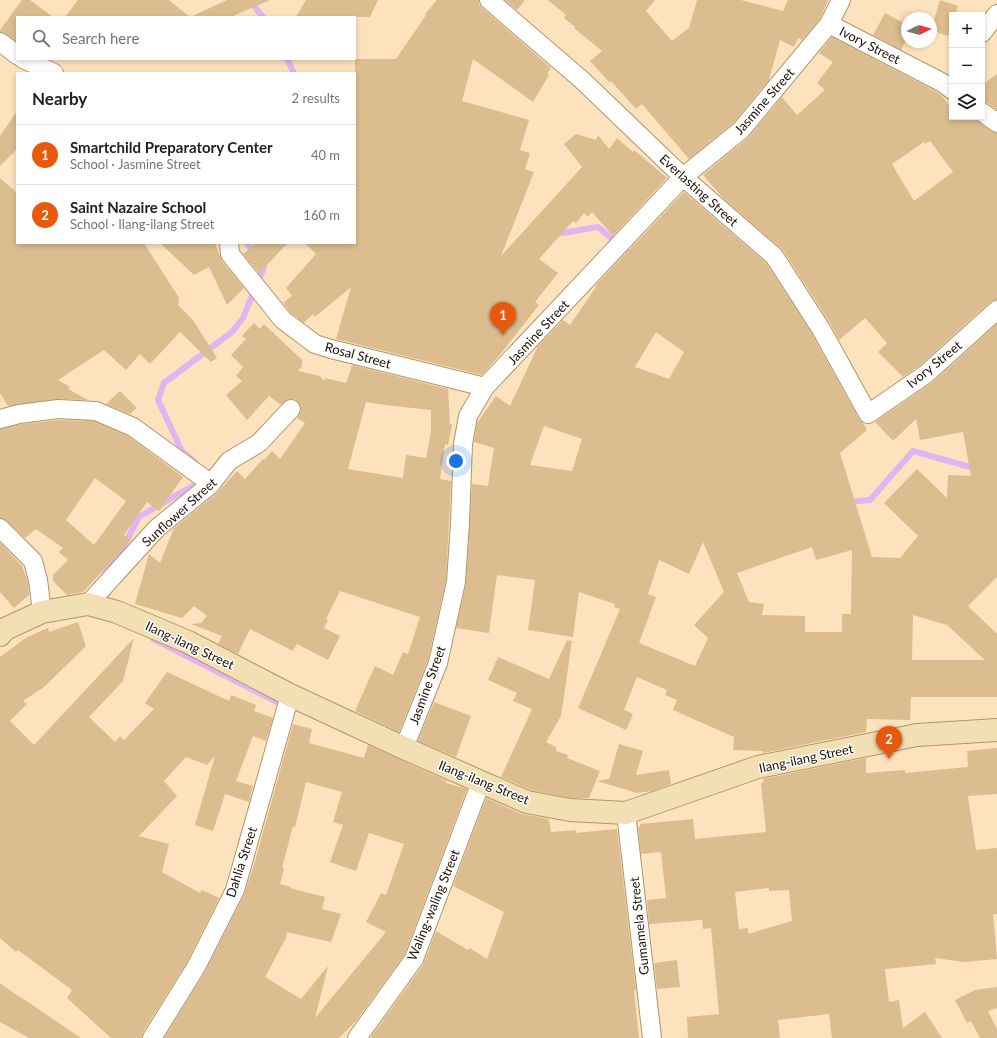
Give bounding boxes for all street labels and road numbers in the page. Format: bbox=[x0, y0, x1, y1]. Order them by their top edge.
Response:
street label: Ivory Street bbox=[837, 23, 903, 67]
street label: Jasmine Street bbox=[731, 64, 797, 137]
street label: Everlasting Street bbox=[656, 151, 742, 230]
street label: Jasmine Street bbox=[504, 296, 572, 368]
street label: Ivory Street bbox=[903, 337, 965, 391]
street label: Rosal Street bbox=[323, 338, 393, 372]
street label: Sunflower Street bbox=[138, 474, 220, 550]
street label: Ilang-ilang Street bbox=[143, 617, 237, 673]
street label: Jasmine Street bbox=[405, 643, 449, 727]
street label: Ilang-ilang Street bbox=[757, 740, 855, 776]
street label: Ilang-ilang Street bbox=[436, 757, 532, 808]
street label: Dahlia Street bbox=[222, 824, 260, 899]
street label: Waling-waling Street bbox=[403, 847, 463, 963]
street label: Gumamela Street bbox=[626, 876, 652, 976]

